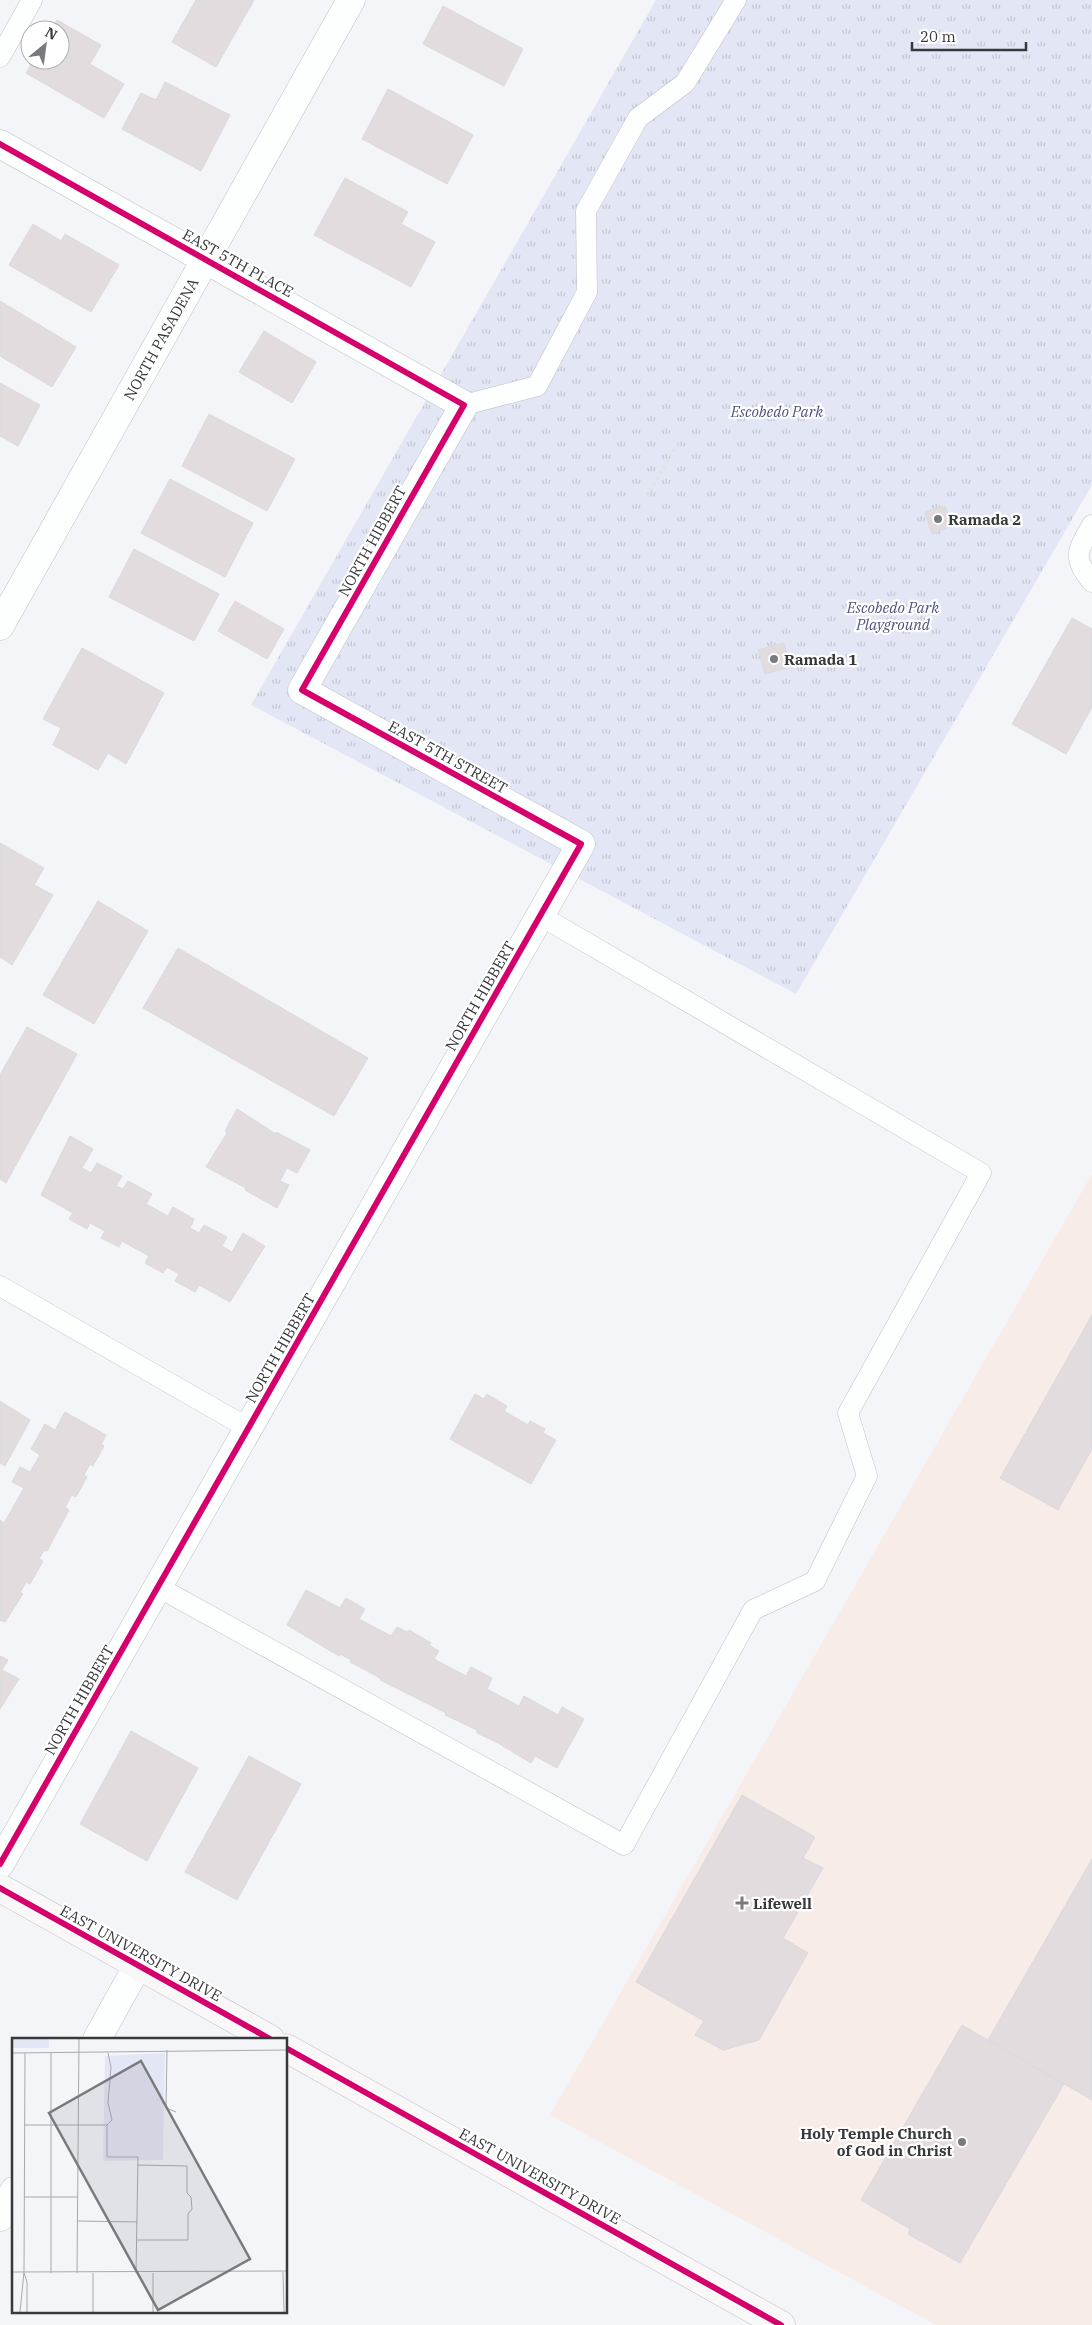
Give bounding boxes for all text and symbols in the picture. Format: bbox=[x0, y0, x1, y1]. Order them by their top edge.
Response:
north arrow bbox=[20, 20, 70, 70]
scale bar bbox=[912, 20, 1026, 52]
text: N bbox=[42, 23, 61, 44]
text: 20 m bbox=[920, 27, 956, 46]
street label: EAST 5TH PLACE bbox=[179, 225, 297, 301]
street label: NORTH PASADENA bbox=[119, 274, 203, 404]
park label: Escobedo Park bbox=[730, 402, 823, 421]
street label: NORTH HIBBERT bbox=[334, 482, 410, 600]
place label: Ramada 2 bbox=[948, 510, 1021, 529]
marker: Ramada 2 bbox=[932, 513, 944, 525]
park label: Escobedo Park Playground bbox=[846, 598, 939, 634]
place label: Ramada 1 bbox=[784, 650, 857, 669]
marker: Ramada 1 bbox=[768, 653, 780, 665]
street label: EAST 5TH STREET bbox=[385, 716, 511, 798]
street label: NORTH HIBBERT bbox=[441, 938, 519, 1054]
street label: NORTH HIBBERT bbox=[241, 1290, 319, 1406]
street label: NORTH HIBBERT bbox=[40, 1642, 118, 1758]
place label: Lifewell bbox=[753, 1894, 812, 1913]
marker: Lifewell bbox=[735, 1896, 749, 1910]
street label: EAST UNIVERSITY DRIVE bbox=[57, 1901, 225, 2005]
inset map bbox=[12, 2038, 288, 2312]
street label: EAST UNIVERSITY DRIVE bbox=[456, 2124, 624, 2228]
place label: Holy Temple Church of God in Christ bbox=[800, 2124, 952, 2160]
marker: Holy Temple Church of God in Christ bbox=[956, 2136, 968, 2148]

